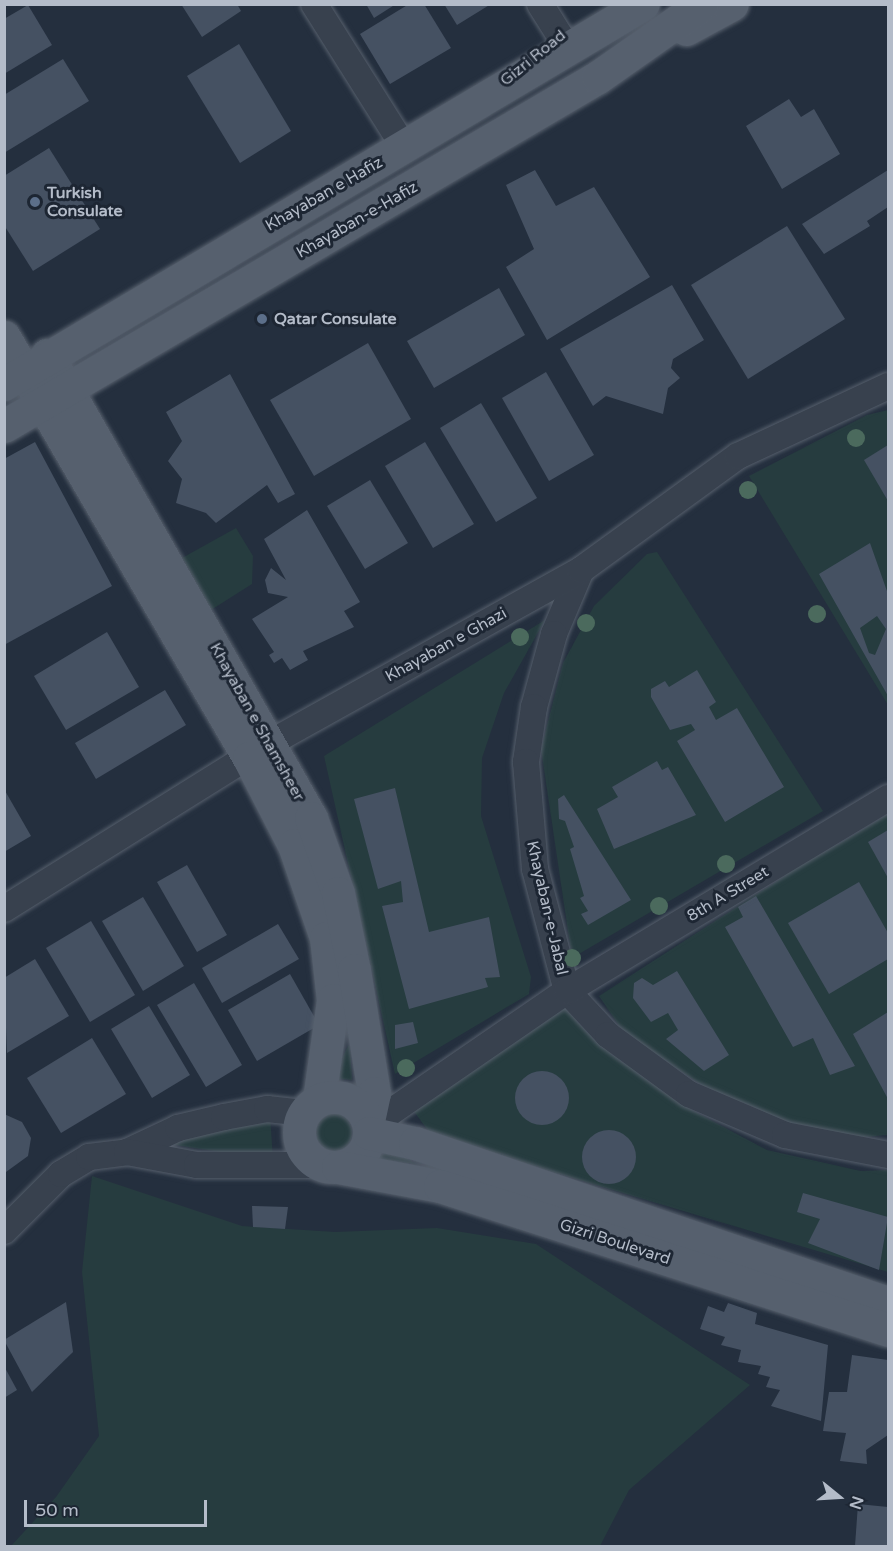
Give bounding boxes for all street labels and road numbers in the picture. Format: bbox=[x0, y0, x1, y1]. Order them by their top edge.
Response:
street label: Gizri Road bbox=[496, 26, 570, 90]
street label: Khayaban e Hafiz bbox=[262, 153, 386, 235]
street label: Khayaban-e-Hafiz bbox=[293, 177, 421, 263]
street label: Khayaban e Ghazi bbox=[382, 604, 510, 686]
street label: Khayaban e Shamsheer bbox=[205, 640, 309, 804]
street label: Khayaban-e-Jabal bbox=[522, 839, 572, 977]
street label: 8th A Street bbox=[684, 862, 772, 926]
street label: Gizri Boulevard bbox=[557, 1215, 673, 1269]

